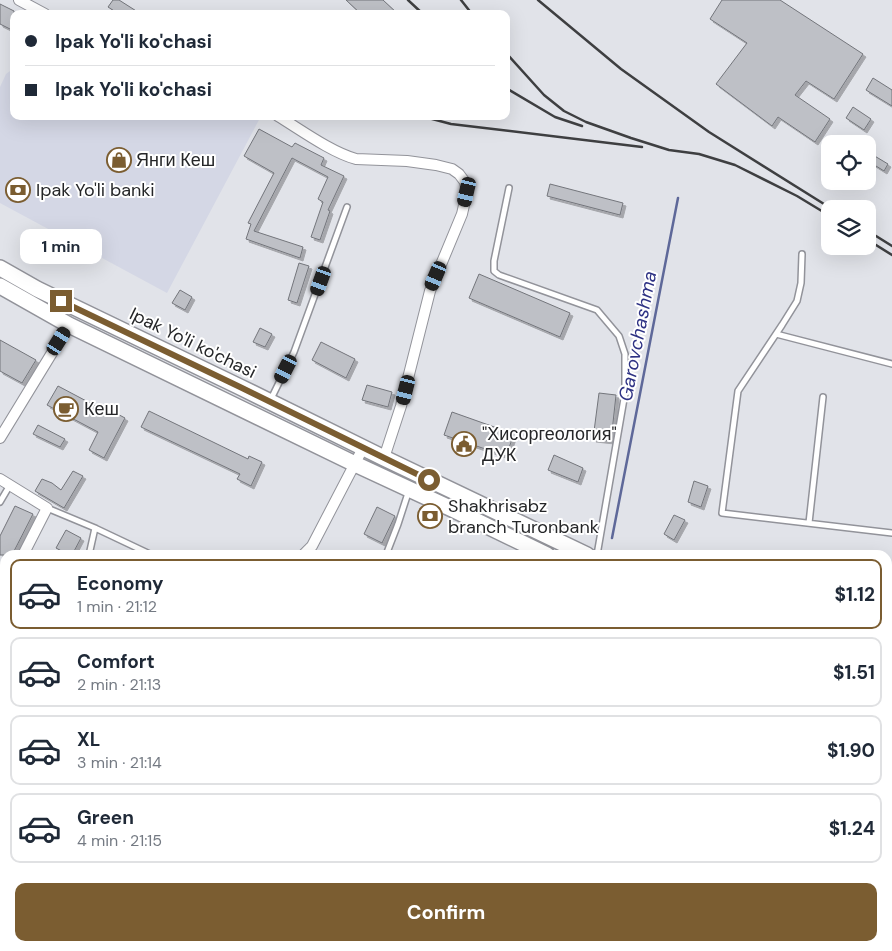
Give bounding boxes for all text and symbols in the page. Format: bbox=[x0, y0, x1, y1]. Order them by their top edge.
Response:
text: Ipak Yo'li ko'chasi bbox=[55, 29, 212, 54]
text: Ipak Yo'li ko'chasi bbox=[55, 77, 212, 102]
map controls bbox=[821, 135, 876, 255]
button: locate bbox=[821, 135, 876, 190]
shop icon: Янги Кеш bbox=[106, 147, 132, 173]
place label: Янги Кеш bbox=[136, 148, 215, 172]
car bbox=[456, 176, 477, 208]
bank icon: Ipak Yo'li banki bbox=[5, 177, 31, 203]
place label: Ipak Yo'li banki bbox=[36, 178, 155, 202]
button: layers bbox=[821, 200, 876, 255]
callout: 1 min bbox=[20, 228, 102, 264]
text: 1 min bbox=[42, 236, 80, 257]
car bbox=[423, 259, 448, 293]
car bbox=[308, 264, 333, 298]
water label: Garovchashma bbox=[613, 269, 662, 403]
route end bbox=[50, 290, 72, 312]
street label: Ipak Yo'li ko'chasi bbox=[126, 302, 260, 384]
car bbox=[44, 324, 73, 358]
car bbox=[272, 352, 299, 386]
car bbox=[395, 374, 416, 406]
cafe icon: Кеш bbox=[53, 396, 79, 422]
place label: Кеш bbox=[84, 397, 119, 421]
place label: "Хисоргеология" ДУК bbox=[482, 422, 617, 467]
public building icon: "Хисоргеология" ДУК bbox=[451, 431, 477, 457]
route start bbox=[418, 469, 440, 491]
place label: Shakhrisabz branch Turonbank bbox=[448, 494, 599, 539]
bank icon: Shakhrisabz branch Turonbank bbox=[417, 503, 443, 529]
text: Economy bbox=[77, 571, 164, 596]
icon: car bbox=[17, 572, 62, 617]
text: $1.12 bbox=[835, 582, 875, 607]
text: 1 min · 21:12 bbox=[77, 596, 157, 617]
text: Comfort bbox=[77, 649, 155, 674]
icon: car bbox=[17, 650, 62, 695]
text: $1.51 bbox=[833, 660, 875, 685]
text: 2 min · 21:13 bbox=[77, 674, 161, 695]
text: XL bbox=[77, 727, 100, 752]
icon: car bbox=[17, 728, 62, 773]
text: $1.90 bbox=[827, 738, 875, 763]
text: 3 min · 21:14 bbox=[77, 752, 162, 773]
text: Green bbox=[77, 805, 134, 830]
icon: car bbox=[17, 806, 62, 851]
text: $1.24 bbox=[829, 816, 875, 841]
text: 4 min · 21:15 bbox=[77, 830, 162, 851]
button: Confirm bbox=[15, 883, 877, 941]

